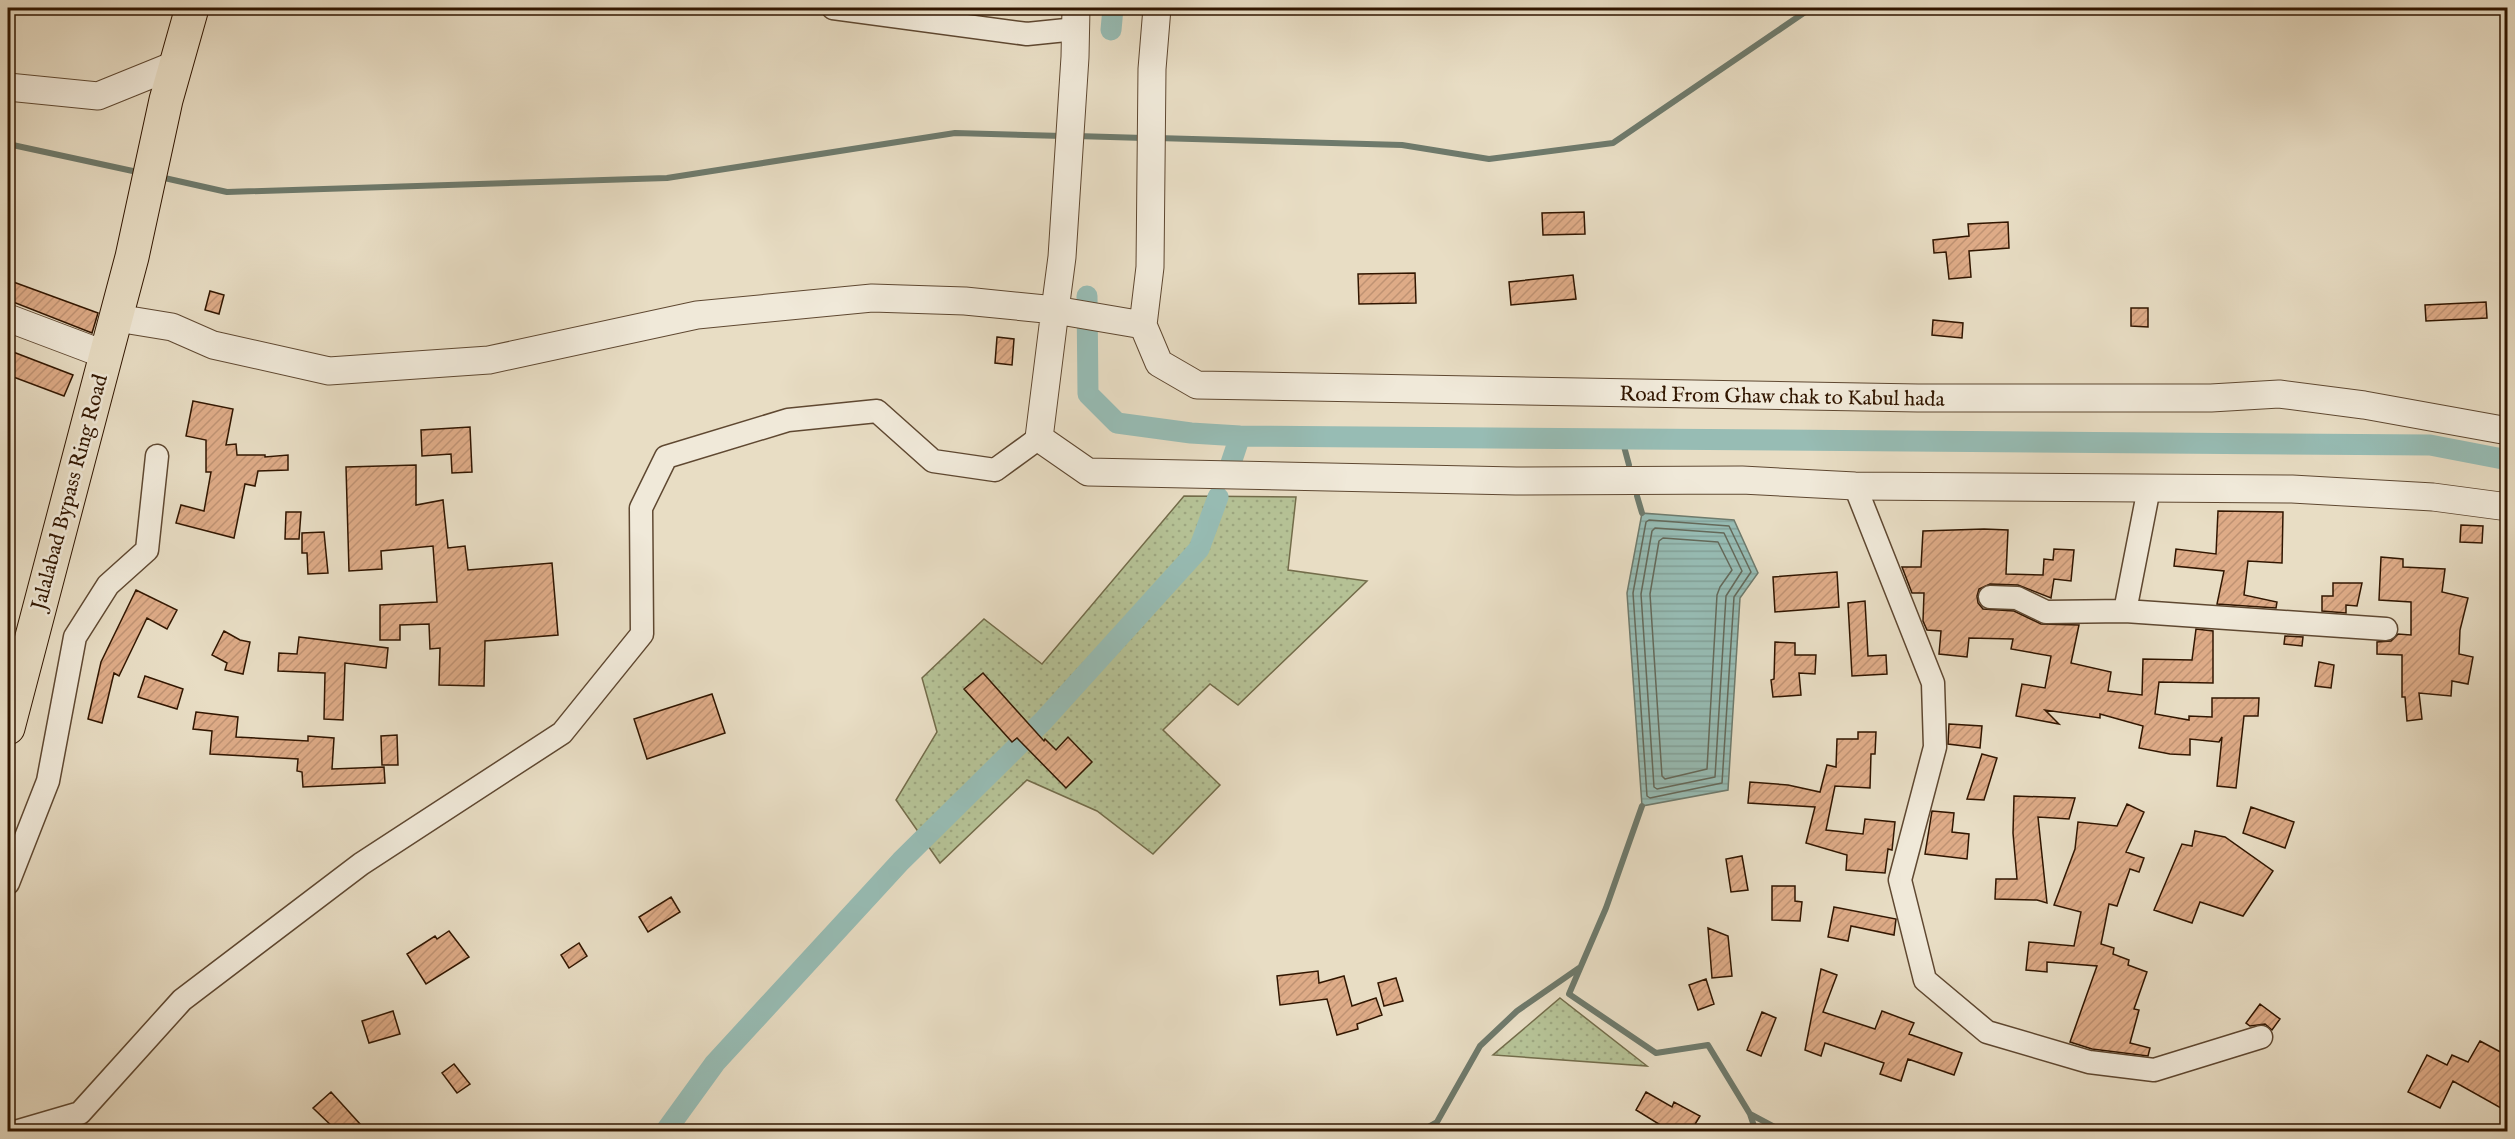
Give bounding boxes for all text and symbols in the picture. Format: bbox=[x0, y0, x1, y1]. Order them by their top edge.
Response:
street label: Jalalabad Bypass Ring Road bbox=[25, 371, 115, 615]
street label: Road From Ghaw chak to Kabul hada bbox=[1619, 381, 1946, 414]

